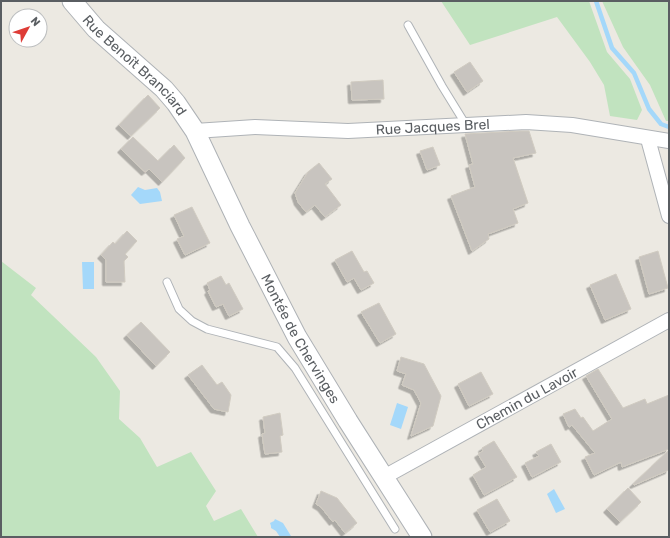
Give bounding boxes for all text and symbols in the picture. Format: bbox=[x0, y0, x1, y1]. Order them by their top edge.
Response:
north arrow bbox=[8, 8, 48, 48]
street label: Rue Benoît Branciard bbox=[79, 11, 190, 119]
text: N bbox=[28, 15, 43, 29]
street label: Rue Jacques Brel bbox=[375, 115, 490, 138]
street label: Montée de Chervinges bbox=[258, 271, 344, 407]
street label: Chemin du Lavoir bbox=[473, 363, 581, 433]

